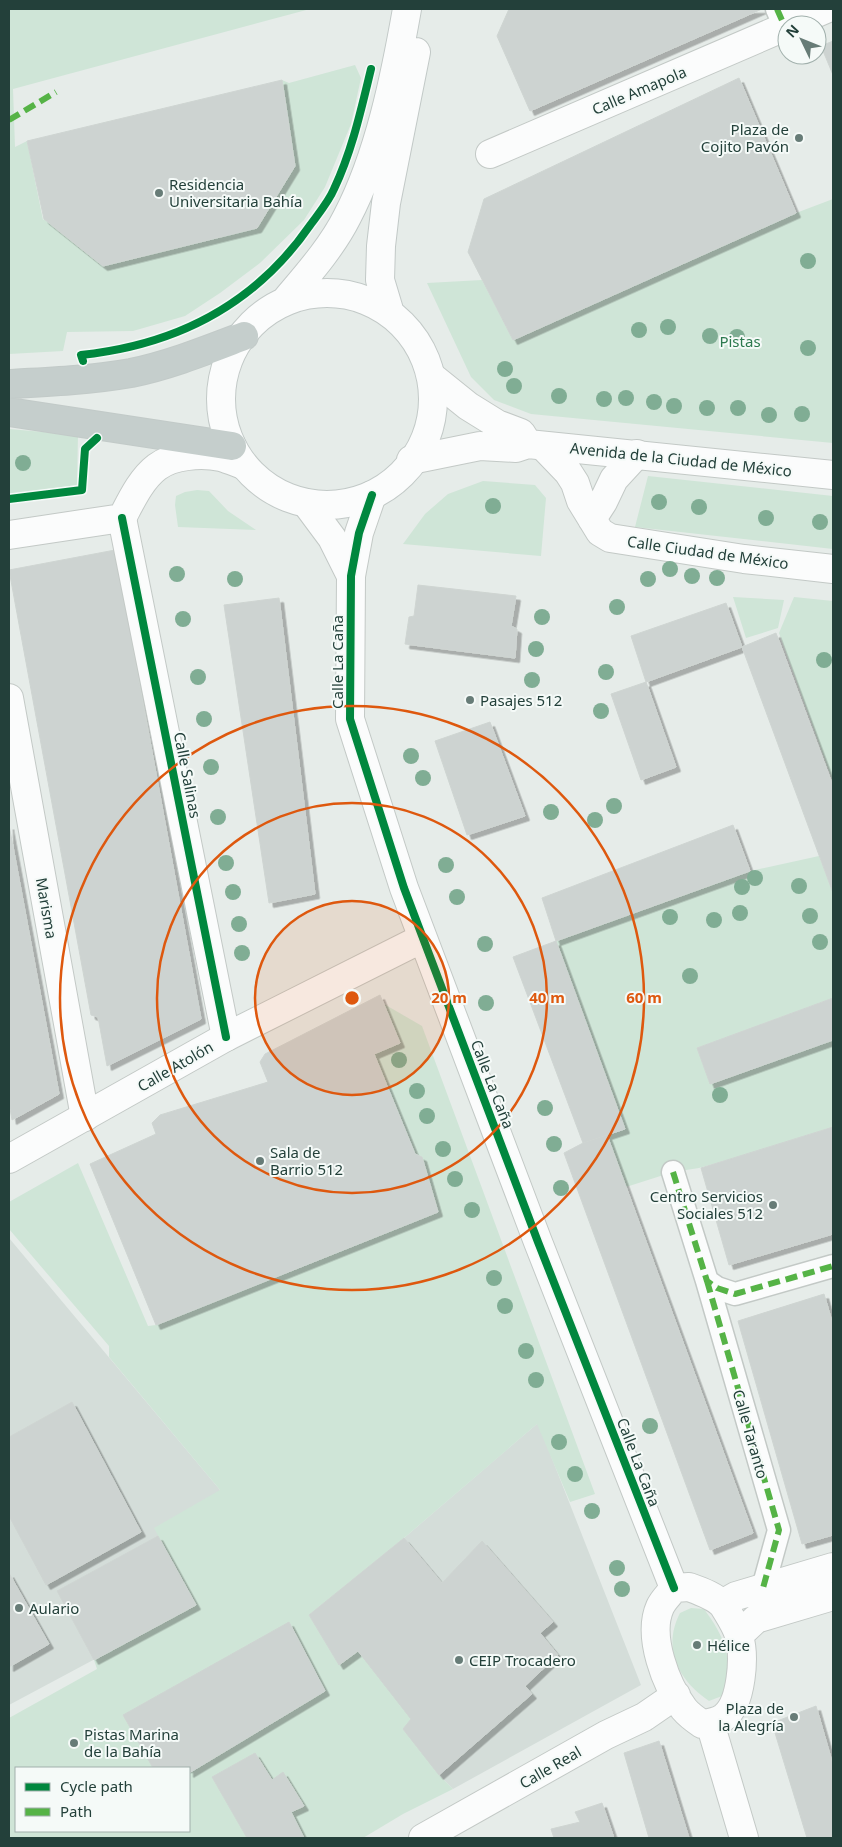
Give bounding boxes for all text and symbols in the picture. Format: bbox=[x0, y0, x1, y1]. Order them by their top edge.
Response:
north arrow bbox=[777, 15, 827, 65]
text: N bbox=[781, 20, 803, 41]
street label: Calle Amapola bbox=[589, 61, 689, 119]
place label: Plaza de Cojito Pavón bbox=[701, 119, 789, 156]
marker: Plaza de Cojito Pavón bbox=[793, 132, 805, 144]
place label: Residencia Universitaria Bahía bbox=[169, 174, 302, 211]
marker: Residencia Universitaria Bahía bbox=[153, 187, 165, 199]
park label: Pistas bbox=[719, 331, 761, 351]
street label: Avenida de la Ciudad de México bbox=[569, 437, 793, 481]
street label: Calle Ciudad de México bbox=[626, 531, 790, 573]
street label: Calle La Caña bbox=[327, 615, 347, 709]
place label: Pasajes 512 bbox=[480, 690, 562, 710]
marker: Pasajes 512 bbox=[464, 694, 476, 706]
street label: Calle Salinas bbox=[170, 730, 206, 820]
street label: Marisma bbox=[32, 876, 62, 940]
text: 20 m bbox=[431, 987, 467, 1007]
text: 40 m bbox=[529, 987, 565, 1007]
text: 60 m bbox=[626, 987, 662, 1007]
centre of rings bbox=[343, 989, 361, 1007]
street label: Calle Atolón bbox=[133, 1036, 217, 1096]
street label: Calle La Caña bbox=[467, 1037, 519, 1131]
place label: Sala de Barrio 512 bbox=[270, 1142, 343, 1179]
marker: Sala de Barrio 512 bbox=[254, 1155, 266, 1167]
place label: Centro Servicios Sociales 512 bbox=[650, 1186, 763, 1223]
marker: Centro Servicios Sociales 512 bbox=[767, 1199, 779, 1211]
street label: Calle Taranto bbox=[729, 1387, 773, 1481]
street label: Calle La Caña bbox=[613, 1415, 665, 1509]
place label: Aulario bbox=[29, 1598, 79, 1618]
marker: Aulario bbox=[13, 1602, 25, 1614]
place label: Hélice bbox=[707, 1635, 750, 1655]
marker: Hélice bbox=[691, 1639, 703, 1651]
place label: CEIP Trocadero bbox=[469, 1650, 576, 1670]
marker: CEIP Trocadero bbox=[453, 1654, 465, 1666]
place label: Plaza de la Alegría bbox=[718, 1698, 784, 1735]
marker: Plaza de la Alegría bbox=[788, 1711, 800, 1723]
place label: Pistas Marina de la Bahía bbox=[84, 1724, 179, 1761]
marker: Pistas Marina de la Bahía bbox=[68, 1737, 80, 1749]
street label: Calle Real bbox=[516, 1741, 584, 1793]
legend bbox=[15, 1767, 190, 1832]
text: Cycle path bbox=[60, 1776, 133, 1796]
text: Path bbox=[60, 1801, 92, 1821]

